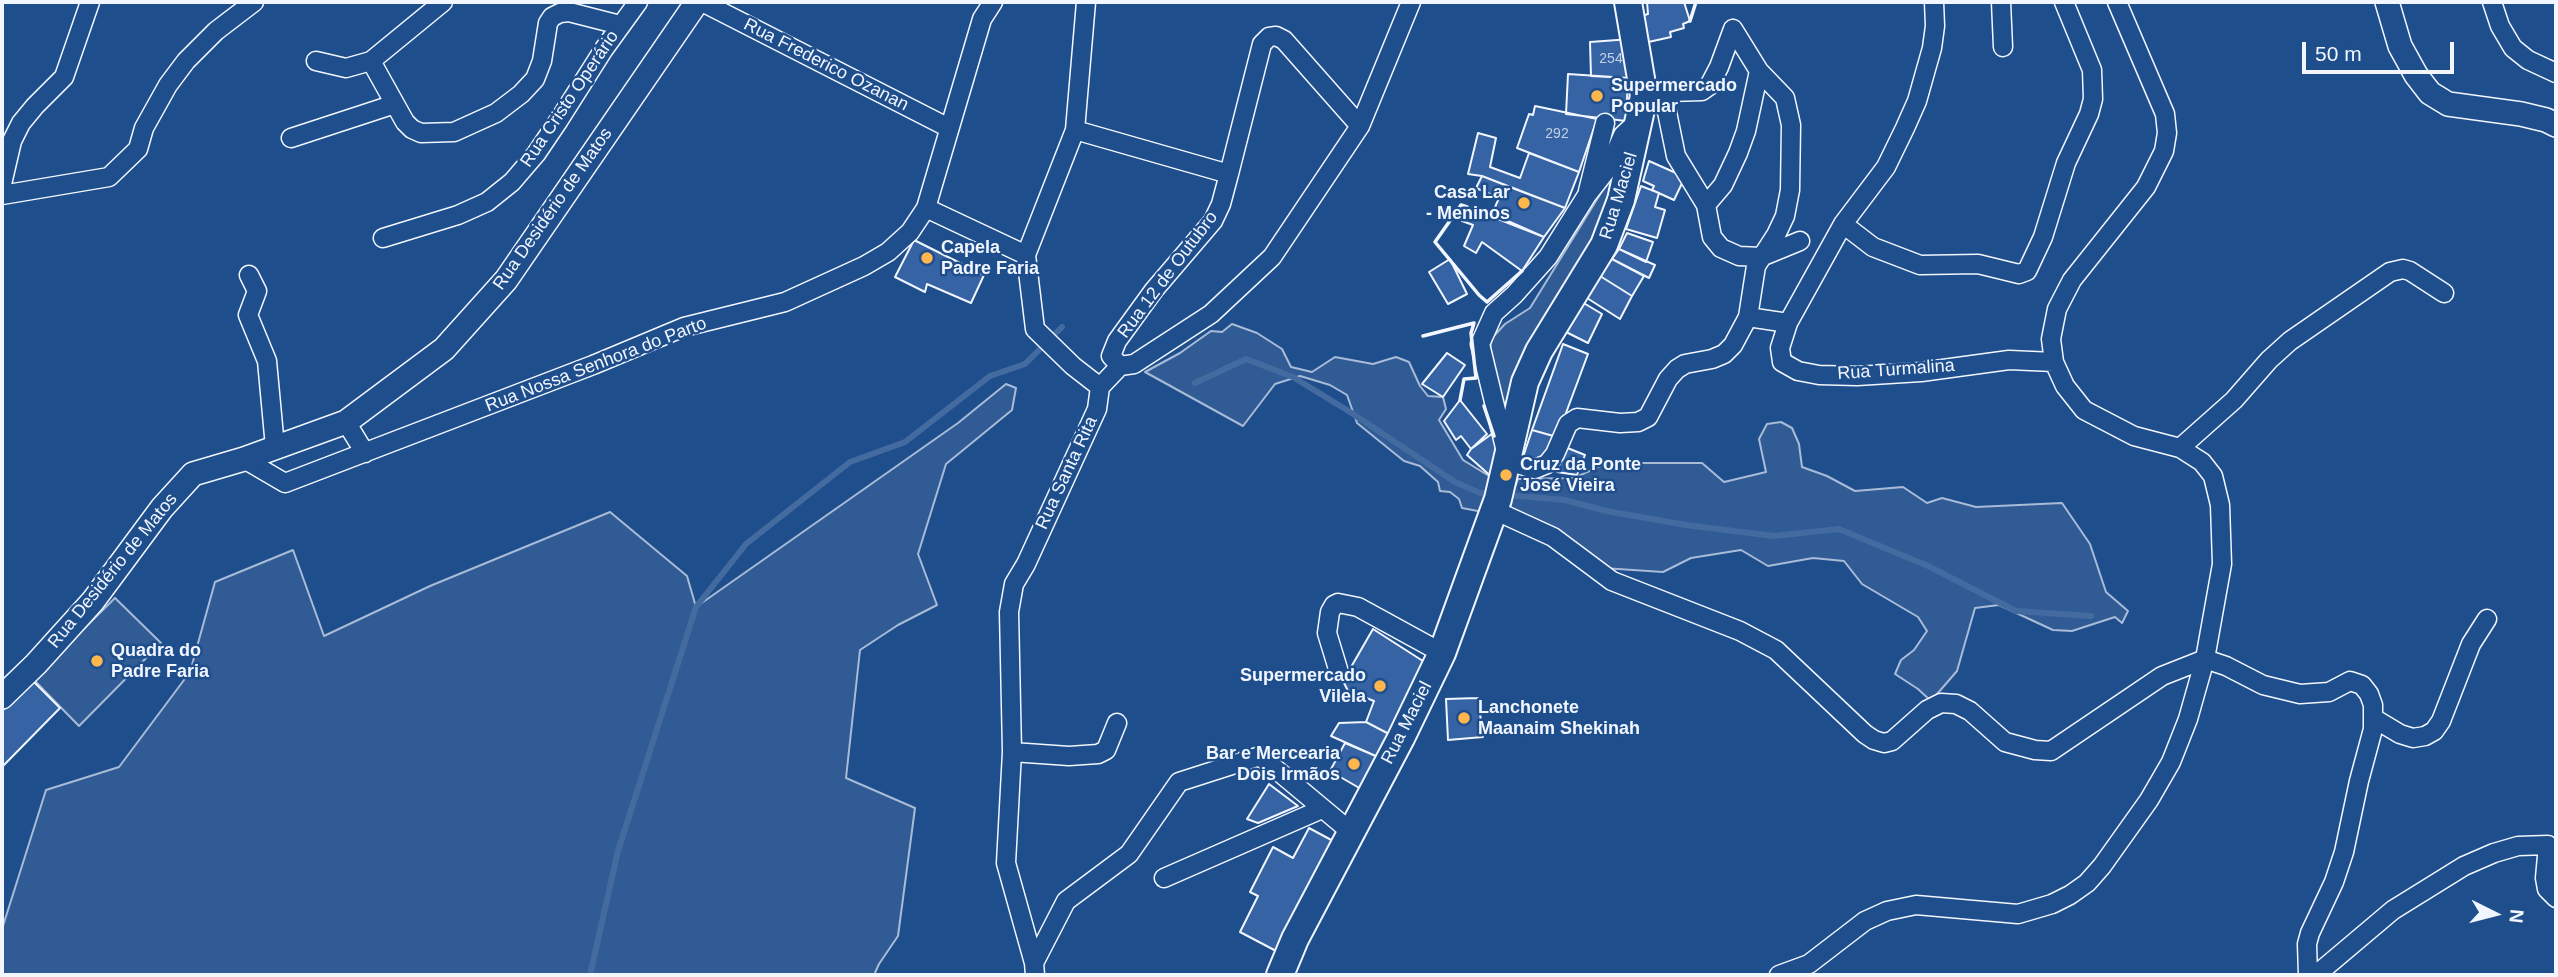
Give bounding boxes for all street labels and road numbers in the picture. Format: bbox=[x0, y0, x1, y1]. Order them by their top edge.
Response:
street label: Rua Frederico Ozanan bbox=[740, 14, 912, 116]
street label: Rua Cristo Operário bbox=[516, 27, 624, 171]
street label: Rua Desidério de Matos bbox=[489, 124, 617, 294]
street label: Rua Maciel bbox=[1596, 150, 1642, 242]
street label: Rua 12 de Outubro bbox=[1113, 207, 1223, 343]
street label: Rua Nossa Senhora do Parto bbox=[482, 313, 710, 417]
street label: Rua Turmalina bbox=[1837, 355, 1955, 385]
street label: Rua Santa Rita bbox=[1031, 413, 1103, 533]
street label: Rua Desidério de Matos bbox=[44, 489, 182, 653]
street label: Rua Maciel bbox=[1377, 678, 1437, 768]

